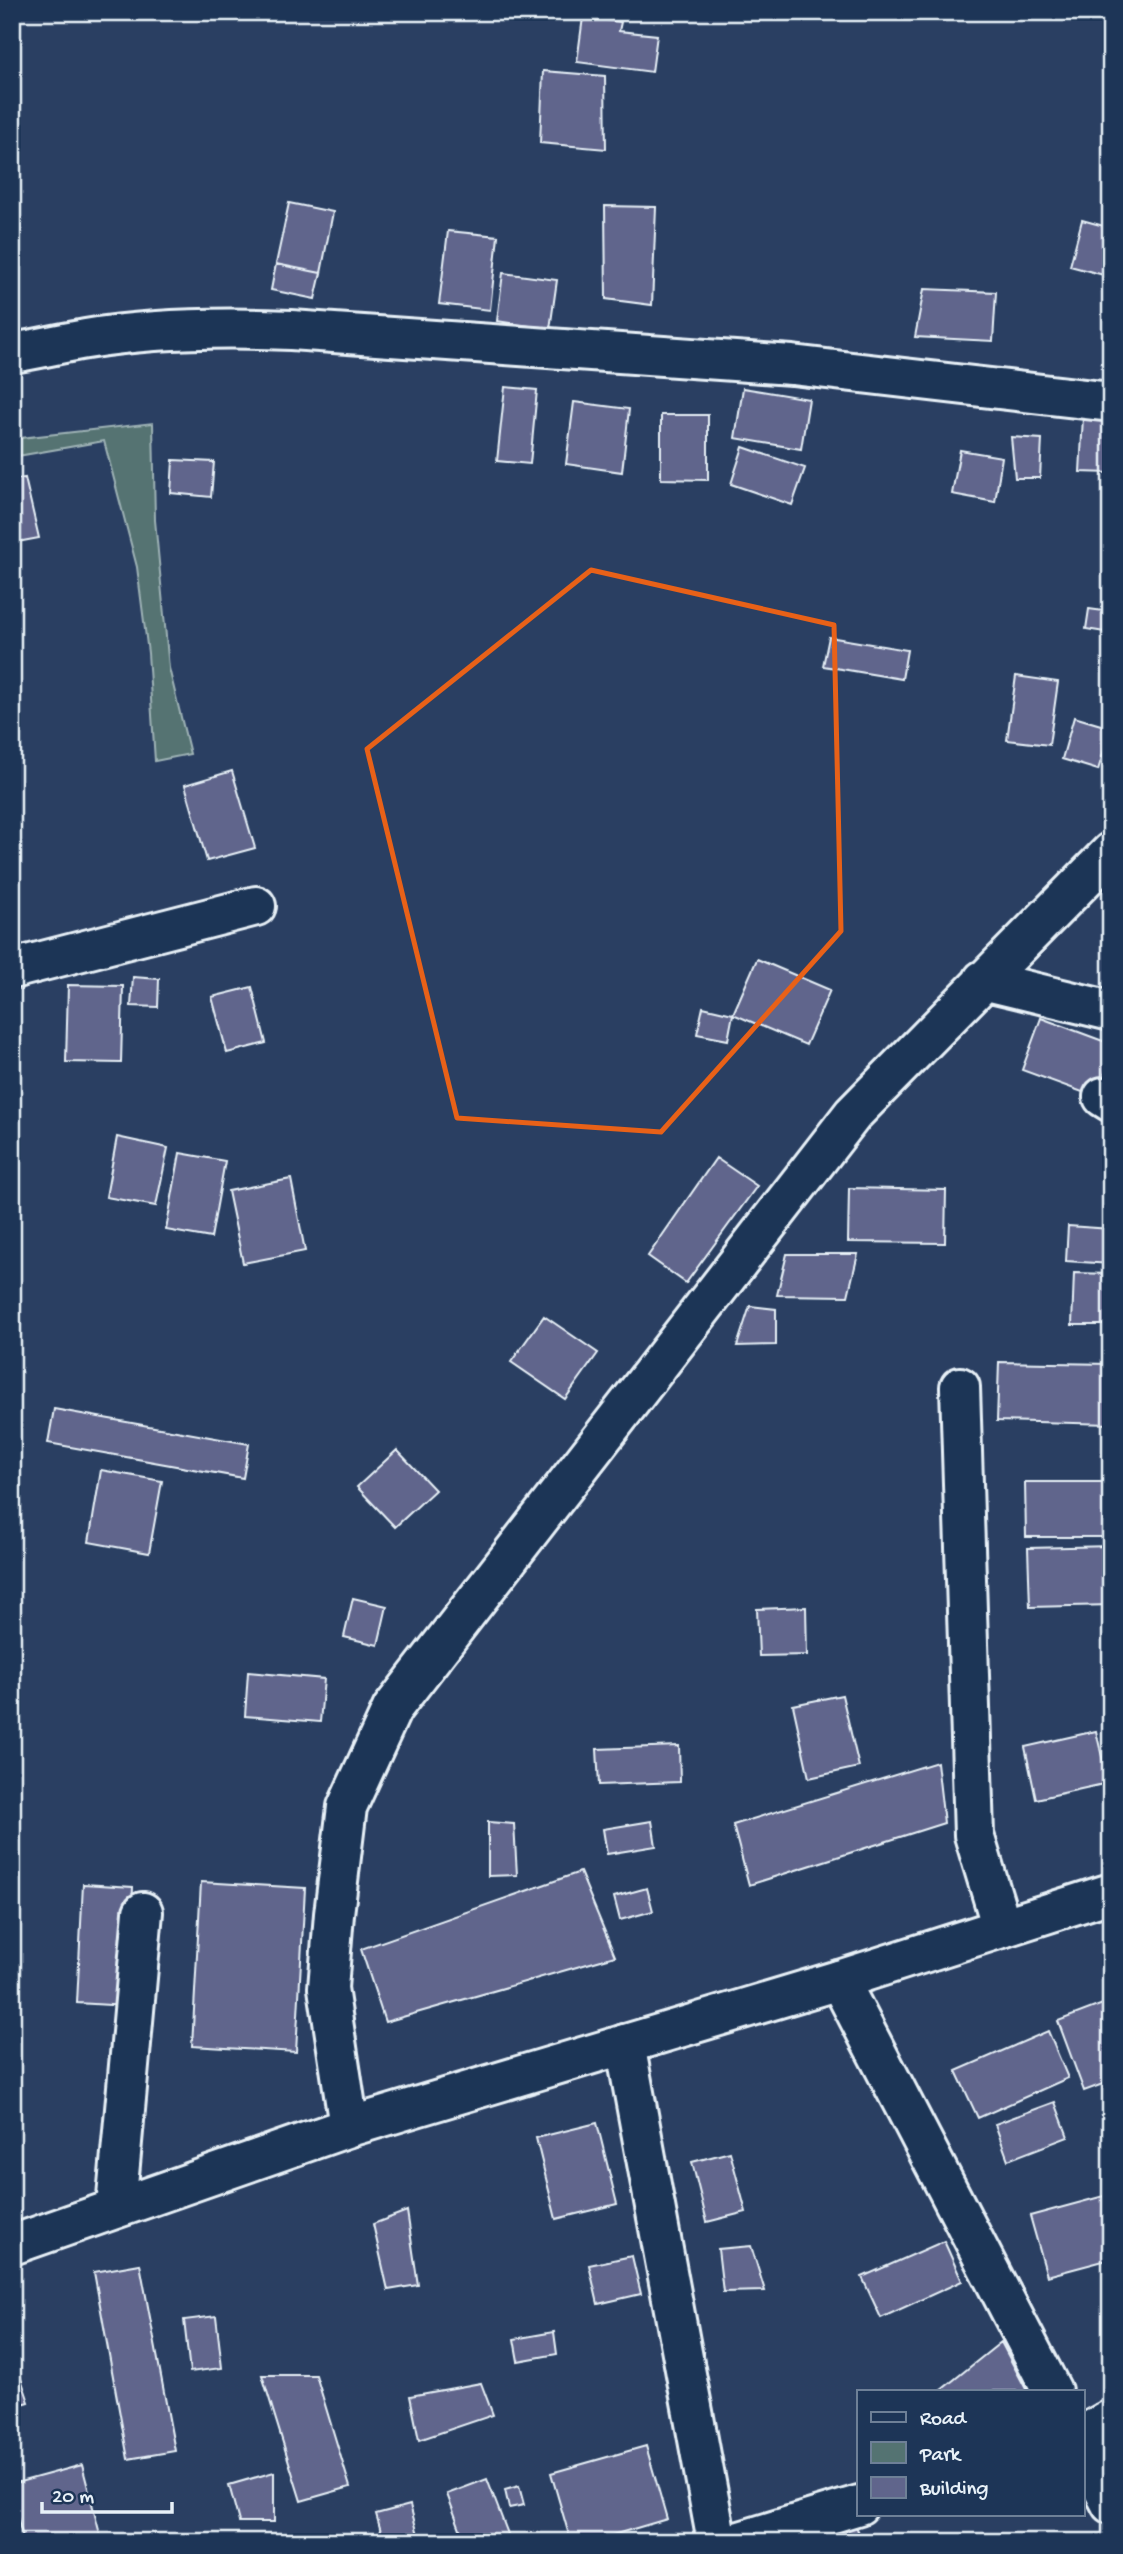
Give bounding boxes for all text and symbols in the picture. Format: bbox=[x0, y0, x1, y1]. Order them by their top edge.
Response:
legend bbox=[857, 2390, 1084, 2516]
text: Road bbox=[920, 2408, 968, 2433]
text: Park bbox=[919, 2444, 963, 2469]
scale bar bbox=[42, 2470, 172, 2514]
text: Building bbox=[919, 2478, 989, 2503]
text: 20 m bbox=[52, 2486, 94, 2511]

